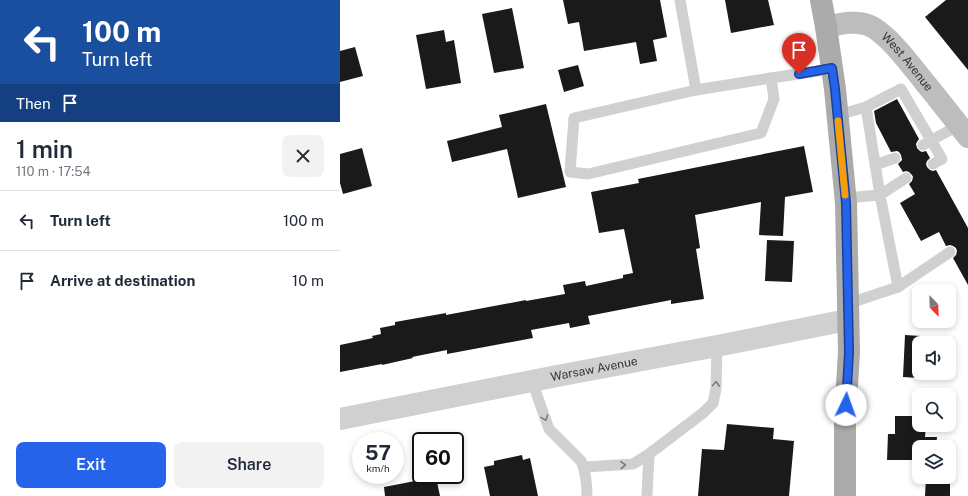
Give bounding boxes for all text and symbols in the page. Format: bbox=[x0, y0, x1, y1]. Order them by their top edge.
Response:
text: 100 m bbox=[82, 15, 161, 48]
icon: left bbox=[16, 16, 68, 68]
street label: West Avenue bbox=[878, 30, 936, 94]
pin bbox=[782, 33, 816, 74]
icon: arrive bbox=[788, 39, 810, 61]
text: Turn left bbox=[82, 49, 152, 70]
icon: arrive bbox=[59, 92, 81, 114]
text: Then bbox=[16, 95, 51, 112]
text: 1 min bbox=[16, 135, 73, 163]
button: close bbox=[282, 135, 324, 177]
text: 110 m · 17:54 bbox=[16, 164, 91, 179]
icon: left bbox=[16, 210, 38, 232]
text: Turn left bbox=[50, 212, 111, 229]
text: 100 m bbox=[283, 212, 324, 229]
icon: arrive bbox=[16, 270, 38, 292]
text: Arrive at destination bbox=[50, 272, 195, 289]
text: 10 m bbox=[292, 272, 324, 289]
north arrow bbox=[912, 284, 956, 328]
map controls bbox=[912, 284, 956, 484]
button: sound bbox=[912, 336, 956, 380]
street label: Warsaw Avenue bbox=[549, 354, 639, 384]
one-way arrow bbox=[712, 381, 720, 387]
position arrow bbox=[825, 384, 867, 426]
button: search bbox=[912, 388, 956, 432]
one-way arrow bbox=[540, 414, 548, 421]
speed limit sign: 60 bbox=[412, 432, 464, 484]
button: layers bbox=[912, 440, 956, 484]
text: 57 bbox=[365, 441, 391, 465]
button: Exit bbox=[16, 442, 166, 488]
button: Share bbox=[174, 442, 324, 488]
one-way arrow bbox=[620, 460, 626, 469]
text: km/h bbox=[366, 462, 390, 474]

